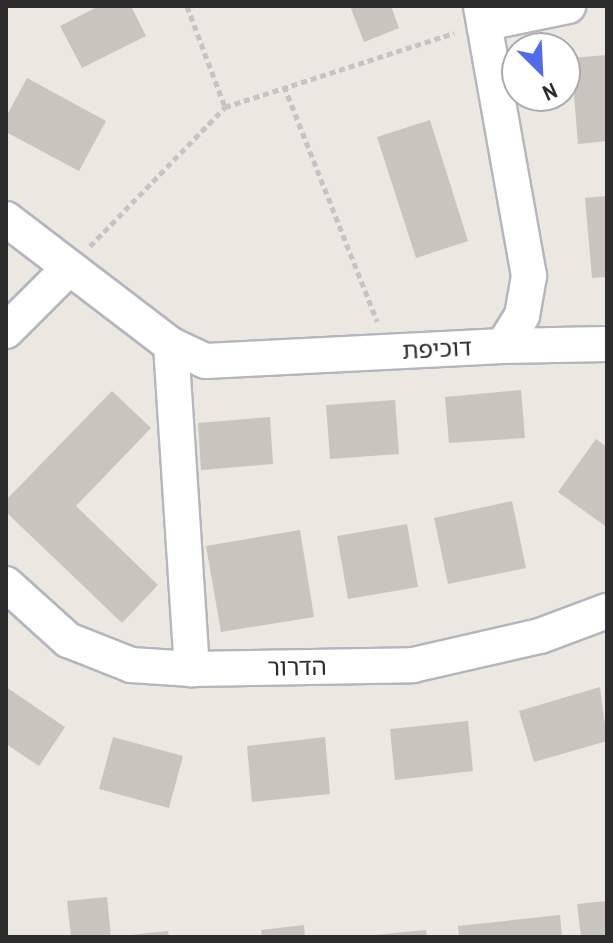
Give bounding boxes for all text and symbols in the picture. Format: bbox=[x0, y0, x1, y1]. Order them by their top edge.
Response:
north arrow bbox=[501, 32, 581, 112]
text: N bbox=[538, 76, 562, 108]
street label: דוכיפת bbox=[401, 333, 473, 365]
street label: הדרור bbox=[267, 652, 327, 682]

